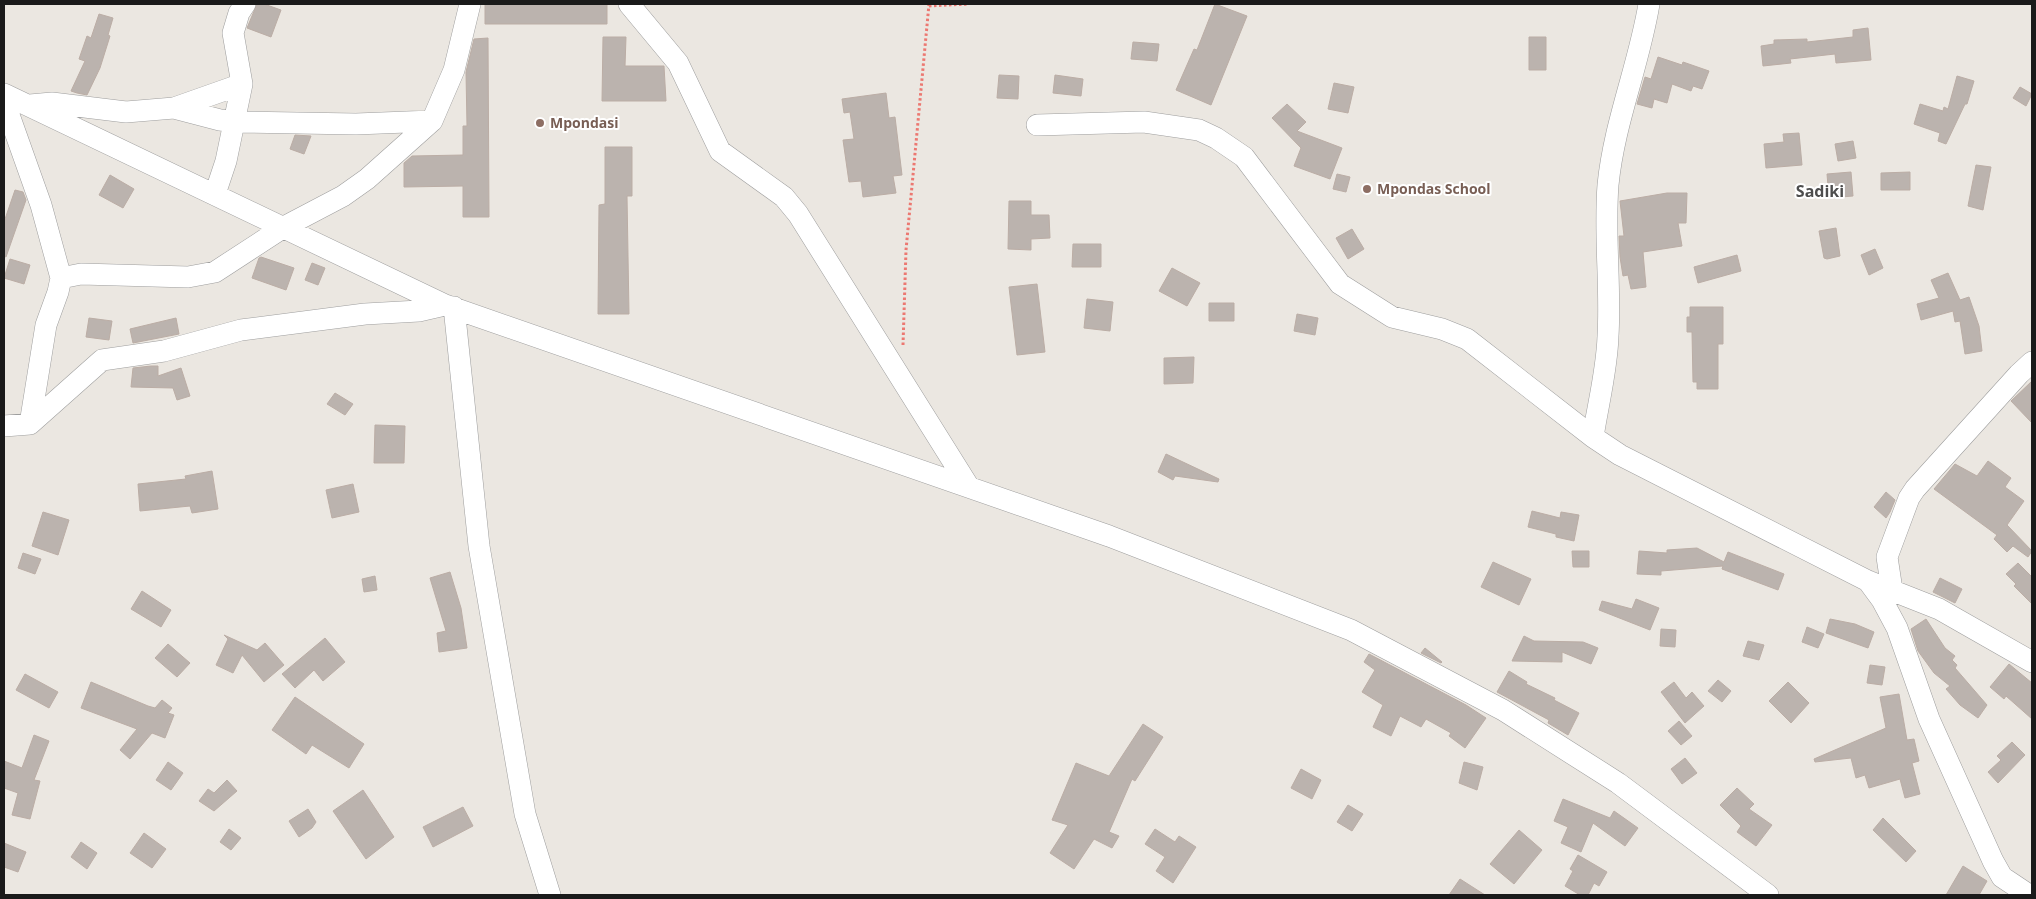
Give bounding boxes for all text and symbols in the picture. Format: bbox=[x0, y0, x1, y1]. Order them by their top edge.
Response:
place label: Mpondasi bbox=[550, 113, 618, 132]
marker: Mpondasi bbox=[534, 117, 546, 129]
place label: Mpondas School bbox=[1377, 179, 1491, 198]
district label: Sadiki bbox=[1796, 180, 1844, 202]
marker: Mpondas School bbox=[1361, 183, 1373, 195]

